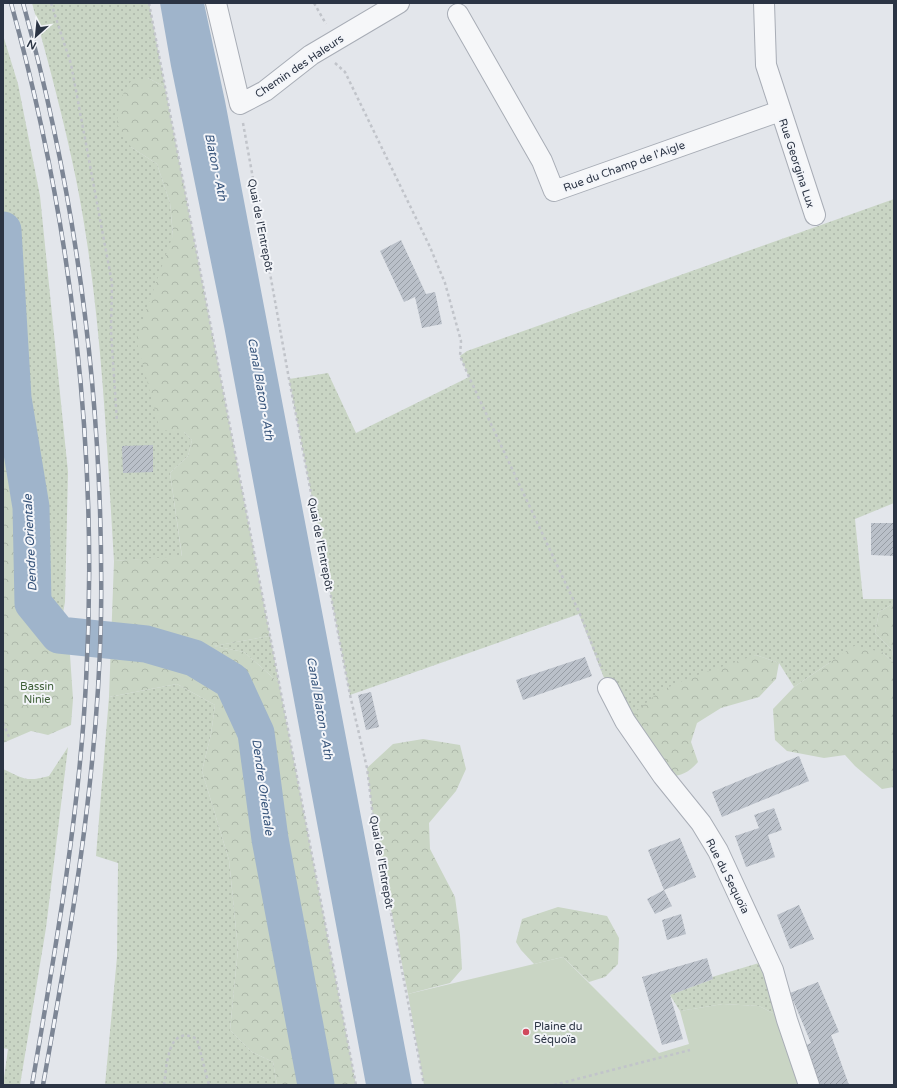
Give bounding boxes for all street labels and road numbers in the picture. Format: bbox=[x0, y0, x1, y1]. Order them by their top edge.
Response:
street label: Chemin des Haleurs bbox=[253, 32, 346, 101]
street label: Rue Georgina Lux bbox=[776, 117, 817, 210]
street label: Rue du Champ de l'Aigle bbox=[562, 138, 687, 195]
street label: Quai de l'Entrepôt bbox=[245, 178, 276, 273]
street label: Quai de l'Entrepôt bbox=[305, 497, 336, 592]
street label: Quai de l'Entrepôt bbox=[367, 815, 396, 910]
street label: Rue du Sequoïa bbox=[703, 837, 752, 916]

